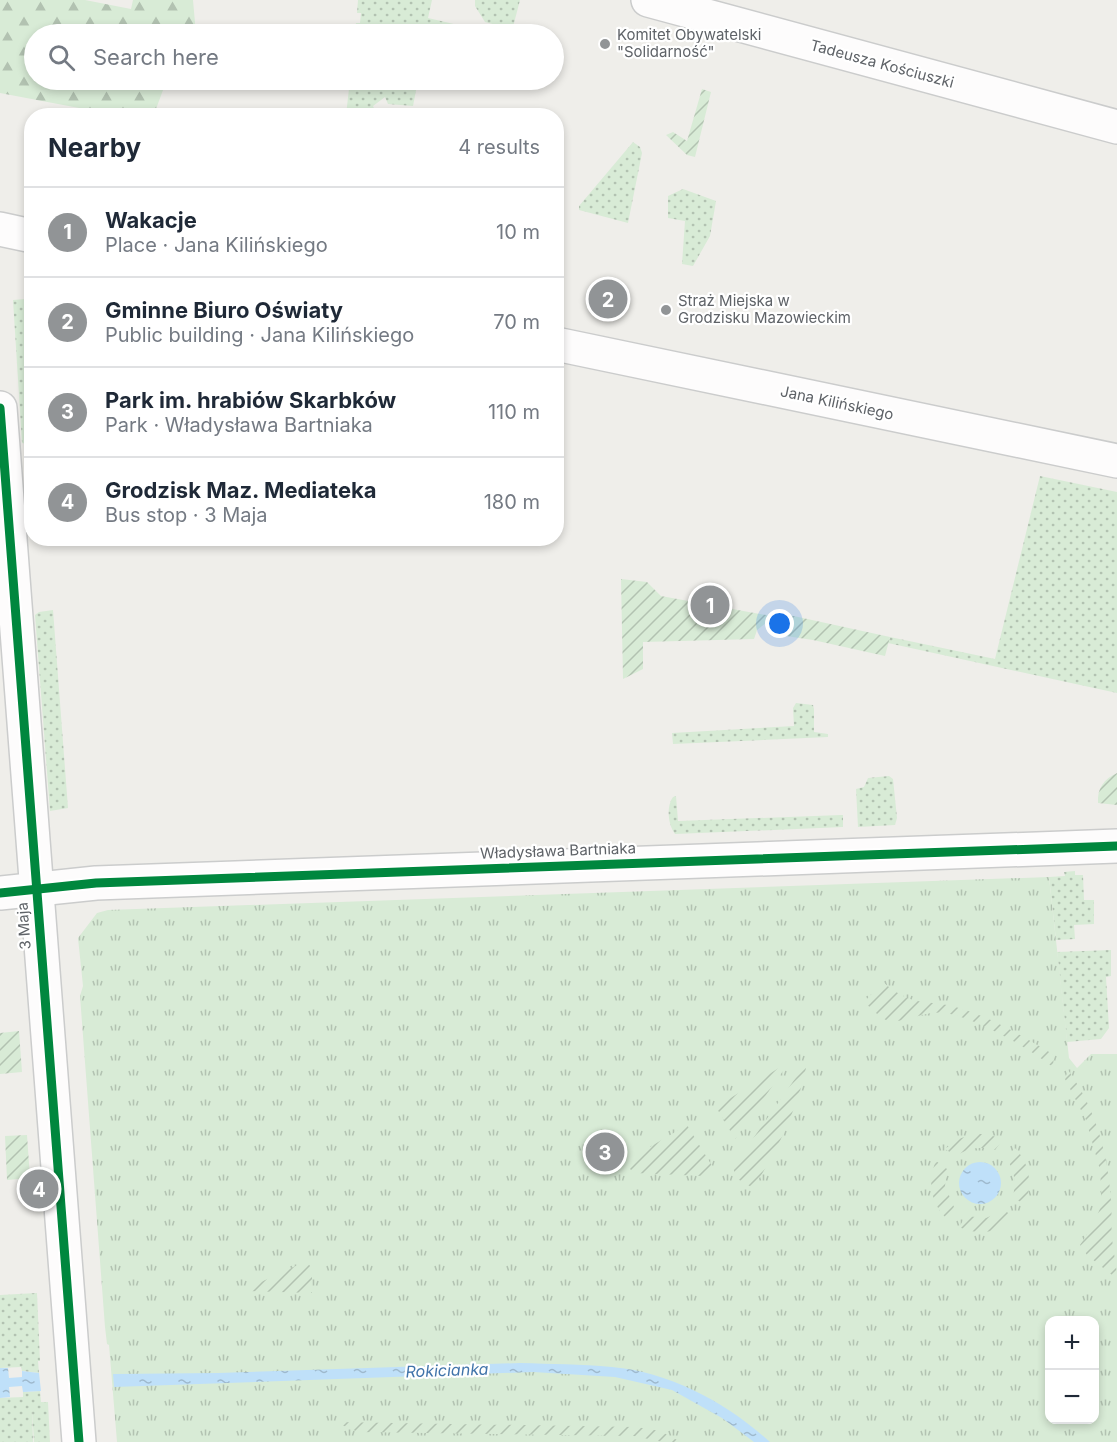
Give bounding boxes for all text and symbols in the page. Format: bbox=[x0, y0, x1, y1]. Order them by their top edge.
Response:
search box bbox=[24, 24, 564, 90]
place label: Komitet Obywatelski "Solidarność" bbox=[617, 25, 761, 61]
street label: Tadeusza Kościuszki bbox=[808, 35, 956, 92]
marker: Komitet Obywatelski "Solidarność" bbox=[598, 37, 612, 51]
icon: search bbox=[45, 41, 78, 74]
text: Search here bbox=[93, 44, 219, 70]
text: Nearby bbox=[48, 132, 141, 163]
text: 4 results bbox=[458, 135, 540, 159]
text: Wakacje bbox=[105, 207, 197, 233]
text: 1 bbox=[63, 220, 72, 244]
text: 10 m bbox=[496, 220, 540, 244]
text: Place · Jana Kilińskiego bbox=[105, 233, 328, 257]
pin: 2 bbox=[588, 276, 628, 322]
place label: Straż Miejska w Grodzisku Mazowieckim bbox=[678, 291, 851, 327]
text: Gminne Biuro Oświaty bbox=[105, 297, 343, 323]
marker: Straż Miejska w Grodzisku Mazowieckim bbox=[659, 303, 673, 317]
text: 2 bbox=[61, 310, 74, 334]
text: 70 m bbox=[493, 310, 540, 334]
text: Public building · Jana Kilińskiego bbox=[105, 323, 414, 347]
street label: Jana Kilińskiego bbox=[779, 381, 895, 424]
text: Park im. hrabiów Skarbków bbox=[105, 387, 396, 413]
text: 3 bbox=[61, 400, 74, 424]
text: 110 m bbox=[488, 400, 540, 424]
text: Park · Władysława Bartniaka bbox=[105, 413, 373, 437]
text: Grodzisk Maz. Mediateka bbox=[105, 477, 377, 503]
text: 4 bbox=[61, 490, 74, 514]
text: 180 m bbox=[484, 490, 540, 514]
text: Bus stop · 3 Maja bbox=[105, 503, 268, 527]
pin: 1 bbox=[690, 582, 730, 628]
your location bbox=[765, 609, 794, 638]
street label: Władysława Bartniaka bbox=[480, 838, 636, 863]
street label: 3 Maja bbox=[12, 902, 35, 950]
pin: 3 bbox=[586, 1130, 624, 1174]
pin: 4 bbox=[20, 1166, 58, 1212]
map controls bbox=[1045, 1316, 1099, 1424]
button: + bbox=[1045, 1316, 1099, 1370]
water label: Rokicianka bbox=[405, 1359, 489, 1381]
button: − bbox=[1045, 1370, 1099, 1424]

